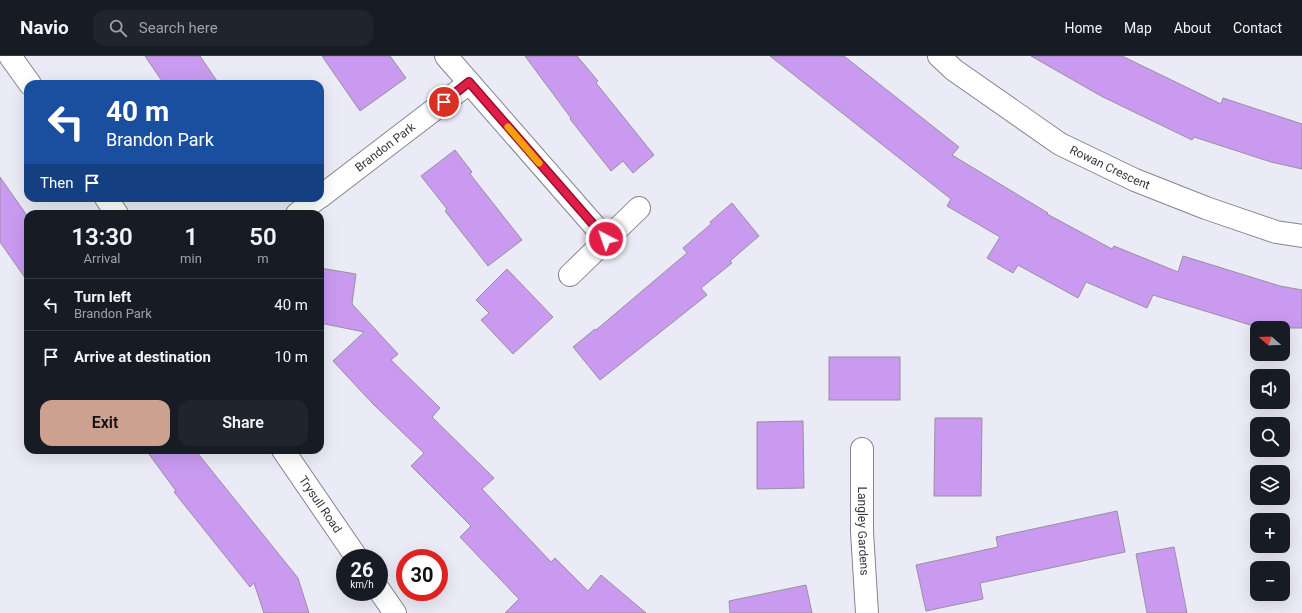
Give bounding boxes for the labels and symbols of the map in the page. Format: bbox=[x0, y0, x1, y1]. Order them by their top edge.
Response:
pin bbox=[427, 85, 461, 119]
street label: Brandon Park bbox=[352, 119, 419, 175]
street label: Rowan Crescent bbox=[1068, 143, 1152, 192]
position arrow bbox=[585, 218, 627, 260]
north arrow bbox=[1250, 321, 1290, 361]
street label: Trysull Road bbox=[296, 473, 345, 536]
street label: Langley Gardens bbox=[855, 487, 872, 576]
speed limit sign: 30 bbox=[396, 549, 448, 601]

